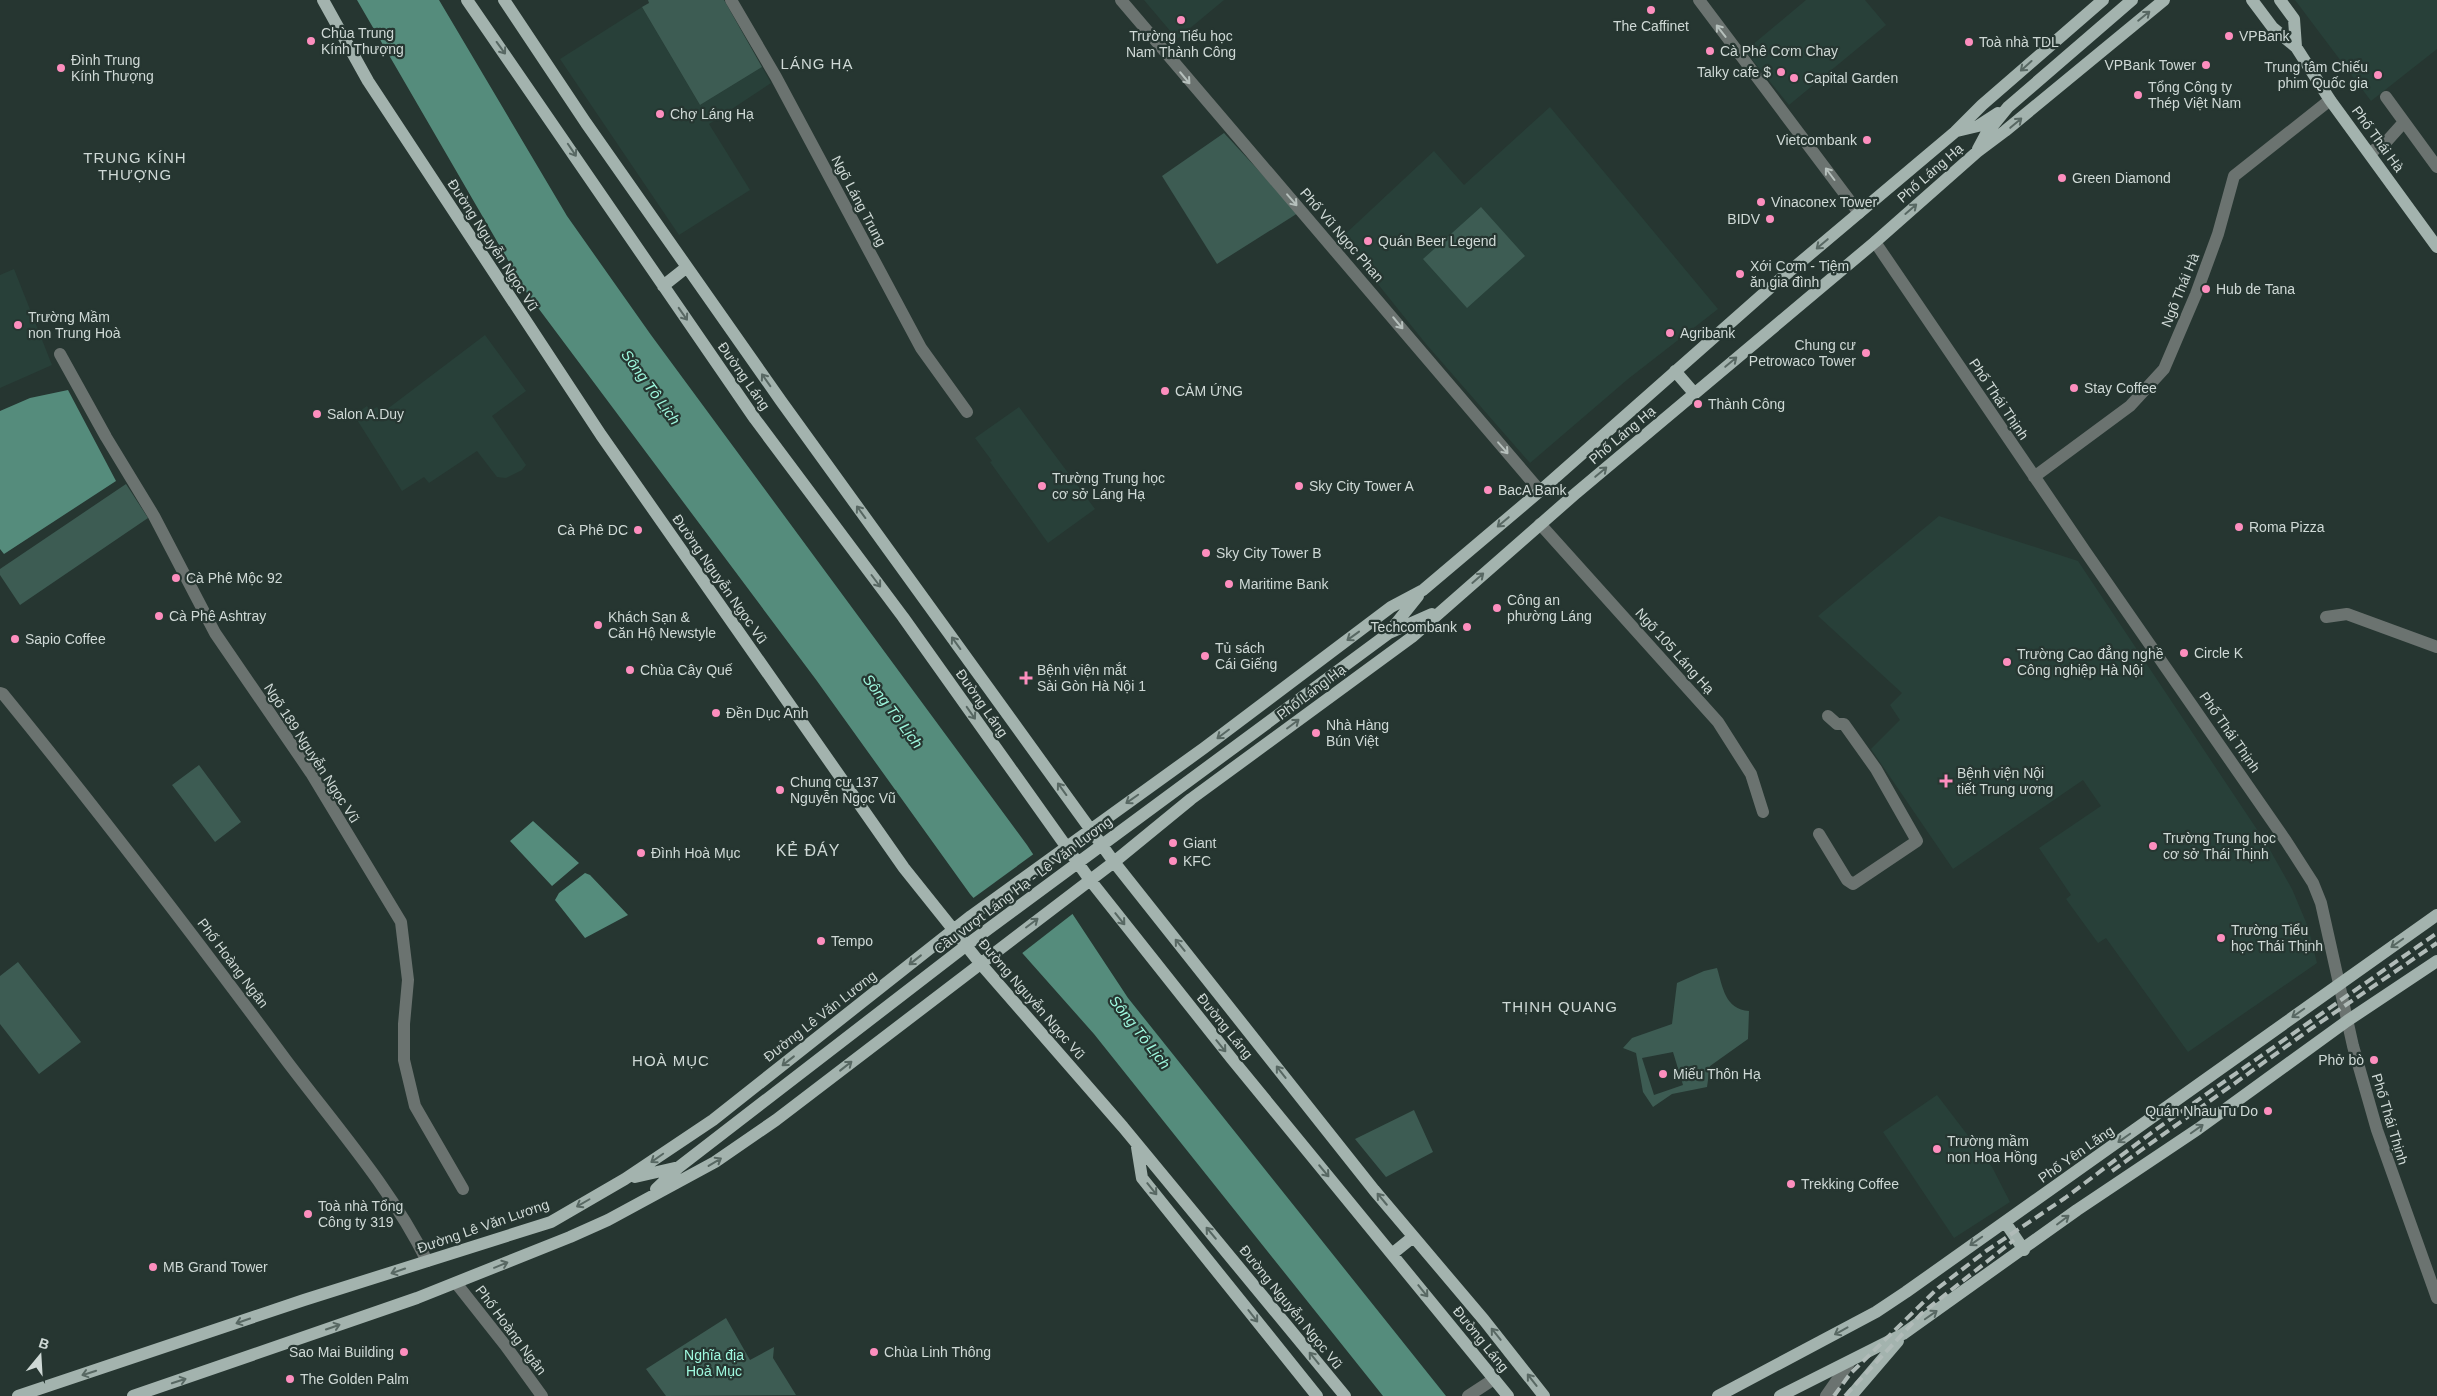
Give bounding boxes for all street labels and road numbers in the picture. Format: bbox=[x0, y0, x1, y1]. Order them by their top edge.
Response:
street label: Phố Thái Hà bbox=[2349, 103, 2407, 175]
street label: Phố Láng Hạ bbox=[1894, 140, 1966, 206]
street label: Ngõ Láng Trung bbox=[828, 153, 890, 249]
street label: Đường Nguyễn Ngọc Vũ bbox=[444, 176, 542, 314]
street label: Phố Vũ Ngọc Phan bbox=[1297, 185, 1387, 285]
street label: Ngõ Thái Hà bbox=[2158, 250, 2202, 329]
street label: Đường Láng bbox=[715, 339, 773, 413]
street label: Phố Thái Thịnh bbox=[1966, 355, 2032, 443]
street label: Phố Láng Hạ bbox=[1586, 402, 1659, 467]
street label: Đường Nguyễn Ngọc Vũ bbox=[669, 511, 771, 647]
street label: Ngõ 105 Láng Hạ bbox=[1632, 605, 1718, 697]
street label: Phố Láng Hạ bbox=[1274, 661, 1349, 723]
street label: Đường Láng bbox=[953, 666, 1011, 740]
street label: Ngõ 189 Nguyễn Ngọc Vũ bbox=[261, 680, 363, 826]
street label: Phố Thái Thịnh bbox=[2196, 689, 2264, 775]
street label: Cầu vượt Láng Hạ - Lê Văn Lương bbox=[931, 813, 1115, 957]
street label: Phố Hoàng Ngân bbox=[194, 915, 272, 1011]
street label: Đường Nguyễn Ngọc Vũ bbox=[975, 936, 1089, 1062]
street label: Đường Lê Văn Lương bbox=[761, 967, 879, 1065]
street label: Đường Láng bbox=[1194, 990, 1256, 1062]
street label: Phố Thái Thịnh bbox=[2369, 1071, 2411, 1167]
street label: Phố Yên Lãng bbox=[2035, 1122, 2117, 1186]
street label: Đường Lê Văn Lương bbox=[415, 1196, 551, 1256]
street label: Đường Nguyễn Ngọc Vũ bbox=[1236, 1242, 1346, 1372]
street label: Phố Hoàng Ngân bbox=[472, 1282, 550, 1378]
street label: Đường Láng bbox=[1450, 1303, 1512, 1375]

